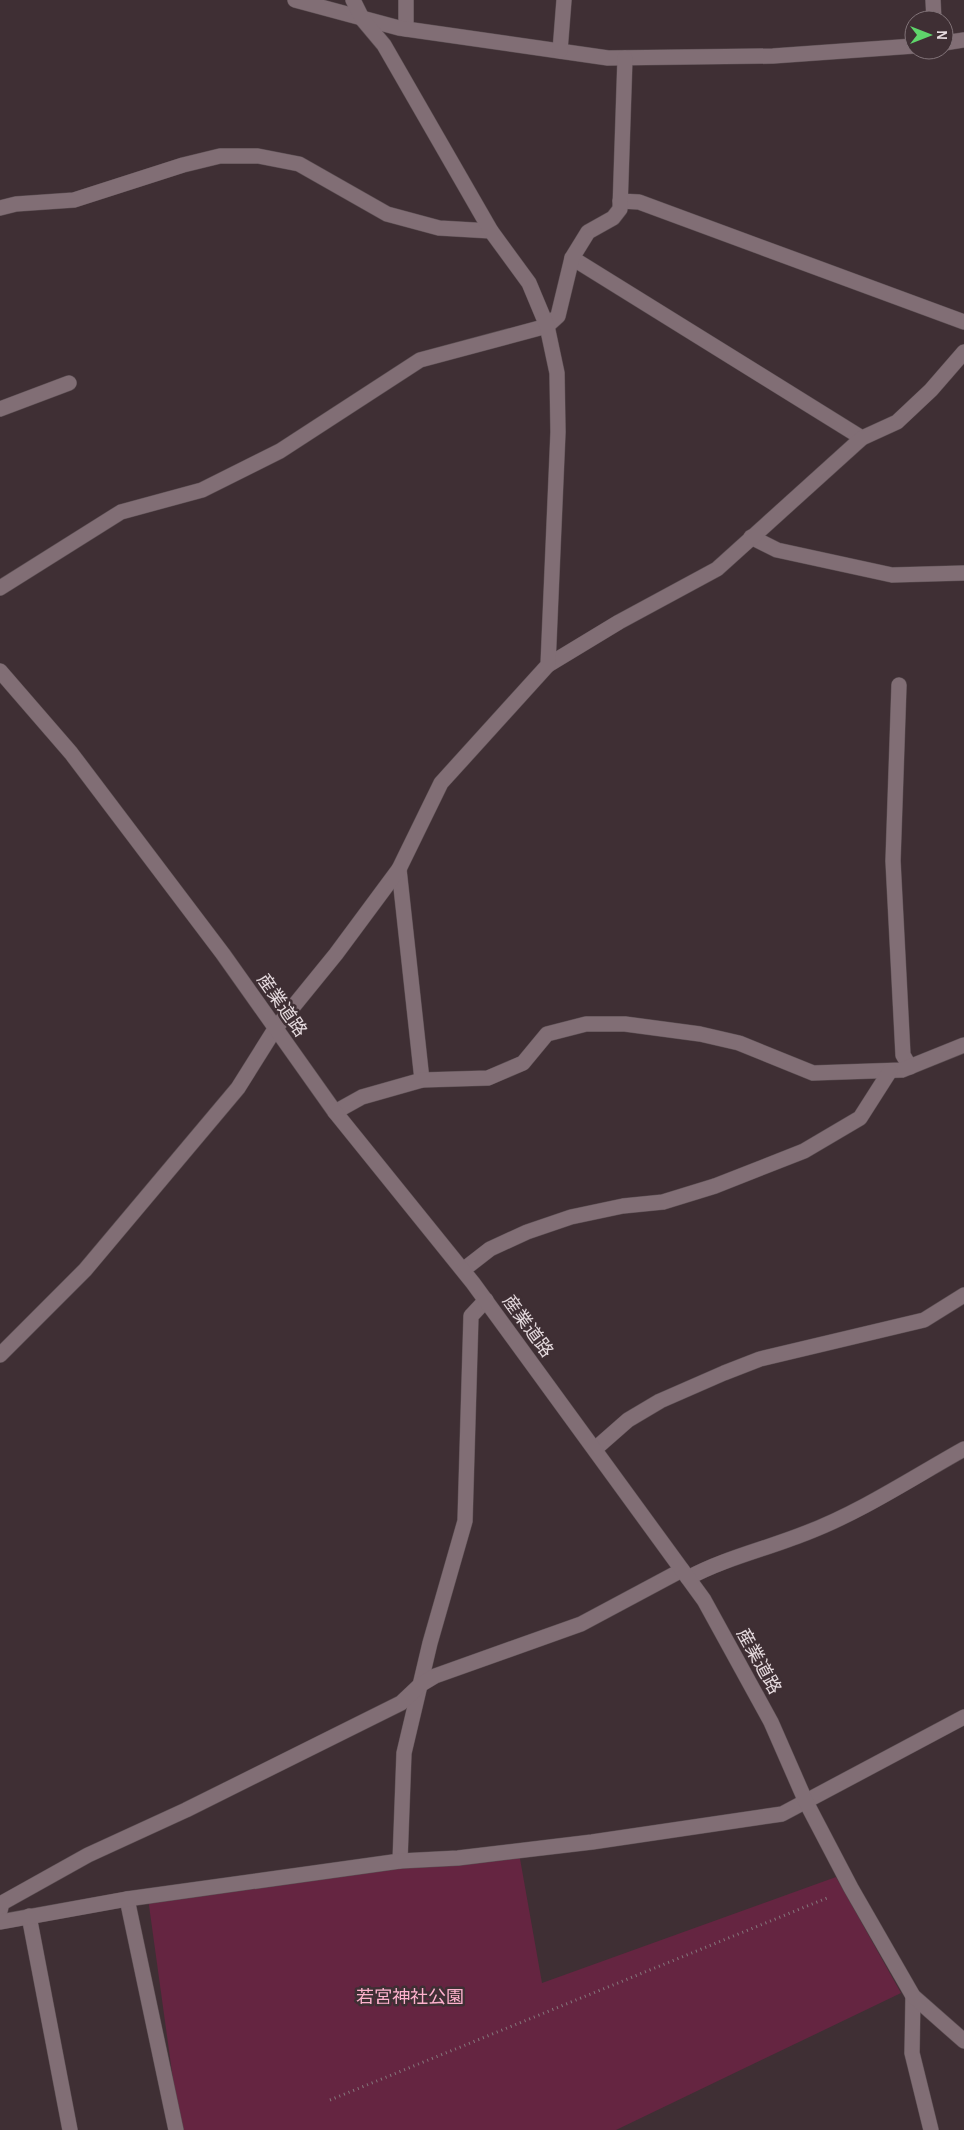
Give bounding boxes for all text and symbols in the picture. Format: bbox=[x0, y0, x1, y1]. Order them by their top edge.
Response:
north arrow bbox=[904, 10, 954, 60]
text: N bbox=[934, 30, 948, 40]
street label: 産業道路 bbox=[253, 970, 311, 1040]
street label: 産業道路 bbox=[499, 1291, 557, 1361]
street label: 産業道路 bbox=[733, 1625, 785, 1697]
park label: 若宮神社公園 bbox=[356, 1988, 464, 2007]

